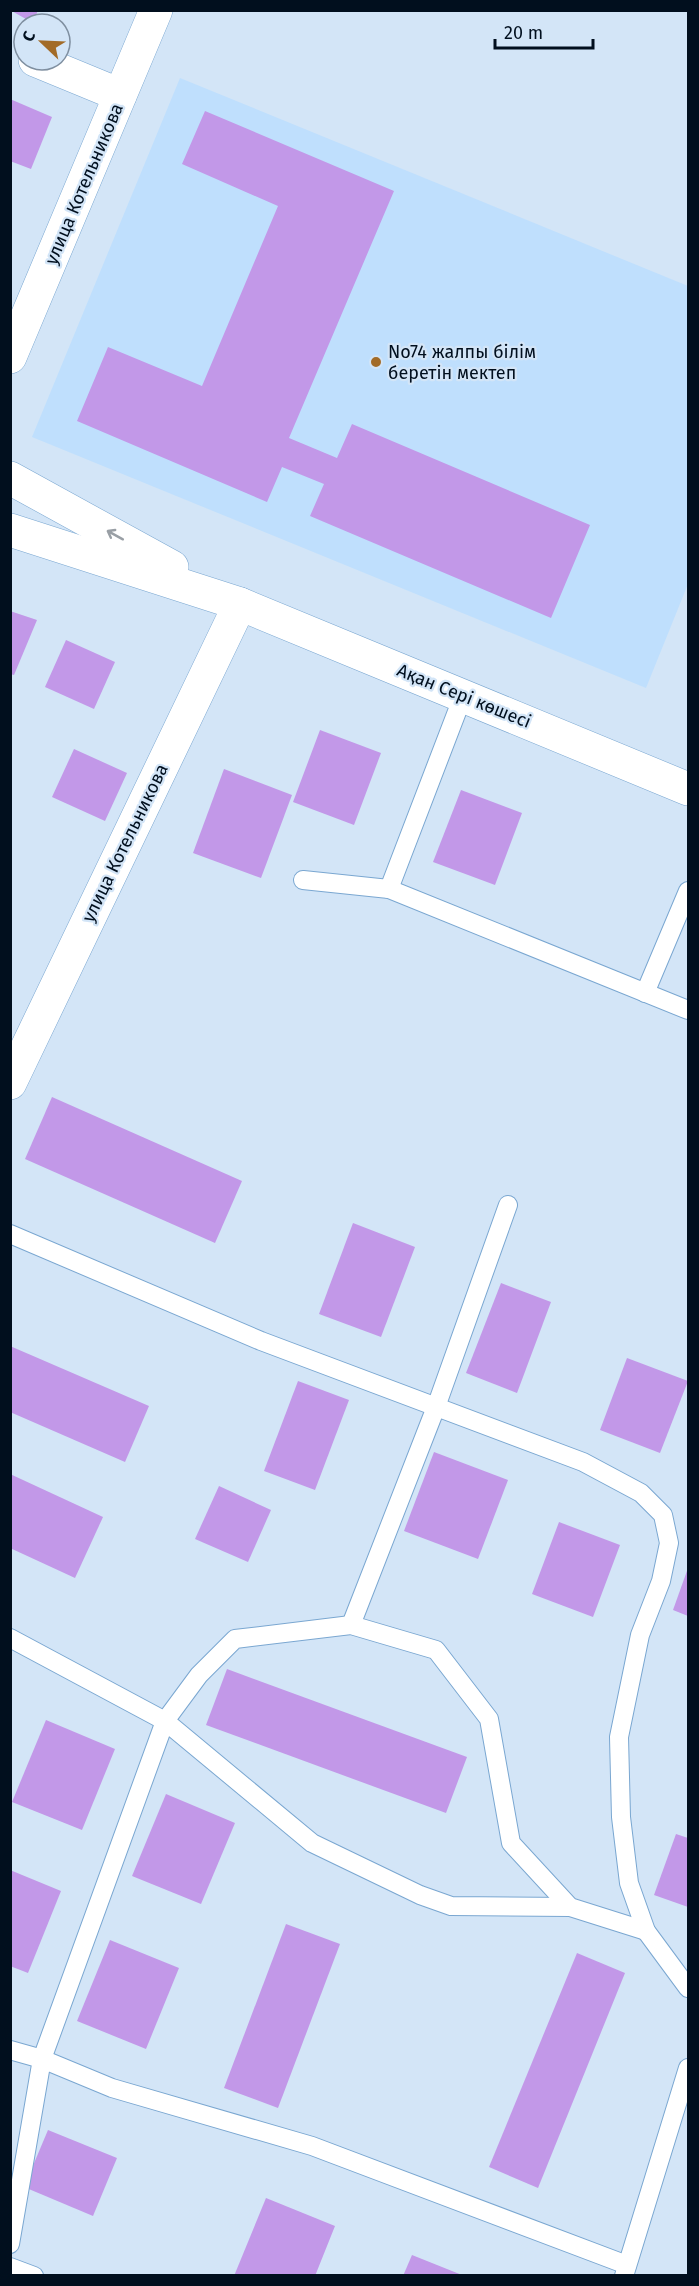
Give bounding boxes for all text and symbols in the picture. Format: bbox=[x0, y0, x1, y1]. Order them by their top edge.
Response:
north arrow bbox=[12, 12, 72, 72]
scale bar bbox=[495, 12, 592, 50]
text: 20 m bbox=[504, 22, 543, 44]
text: С bbox=[18, 28, 40, 44]
street label: улица Котельникова bbox=[40, 100, 128, 268]
place label: No74 жалпы білім беретін мектеп bbox=[388, 341, 536, 384]
marker: No74 жалпы білім беретін мектеп bbox=[369, 355, 383, 369]
one-way arrow bbox=[106, 529, 124, 540]
street label: Ақан Сері көшесі bbox=[394, 659, 534, 733]
street label: улица Котельникова bbox=[77, 760, 173, 926]

